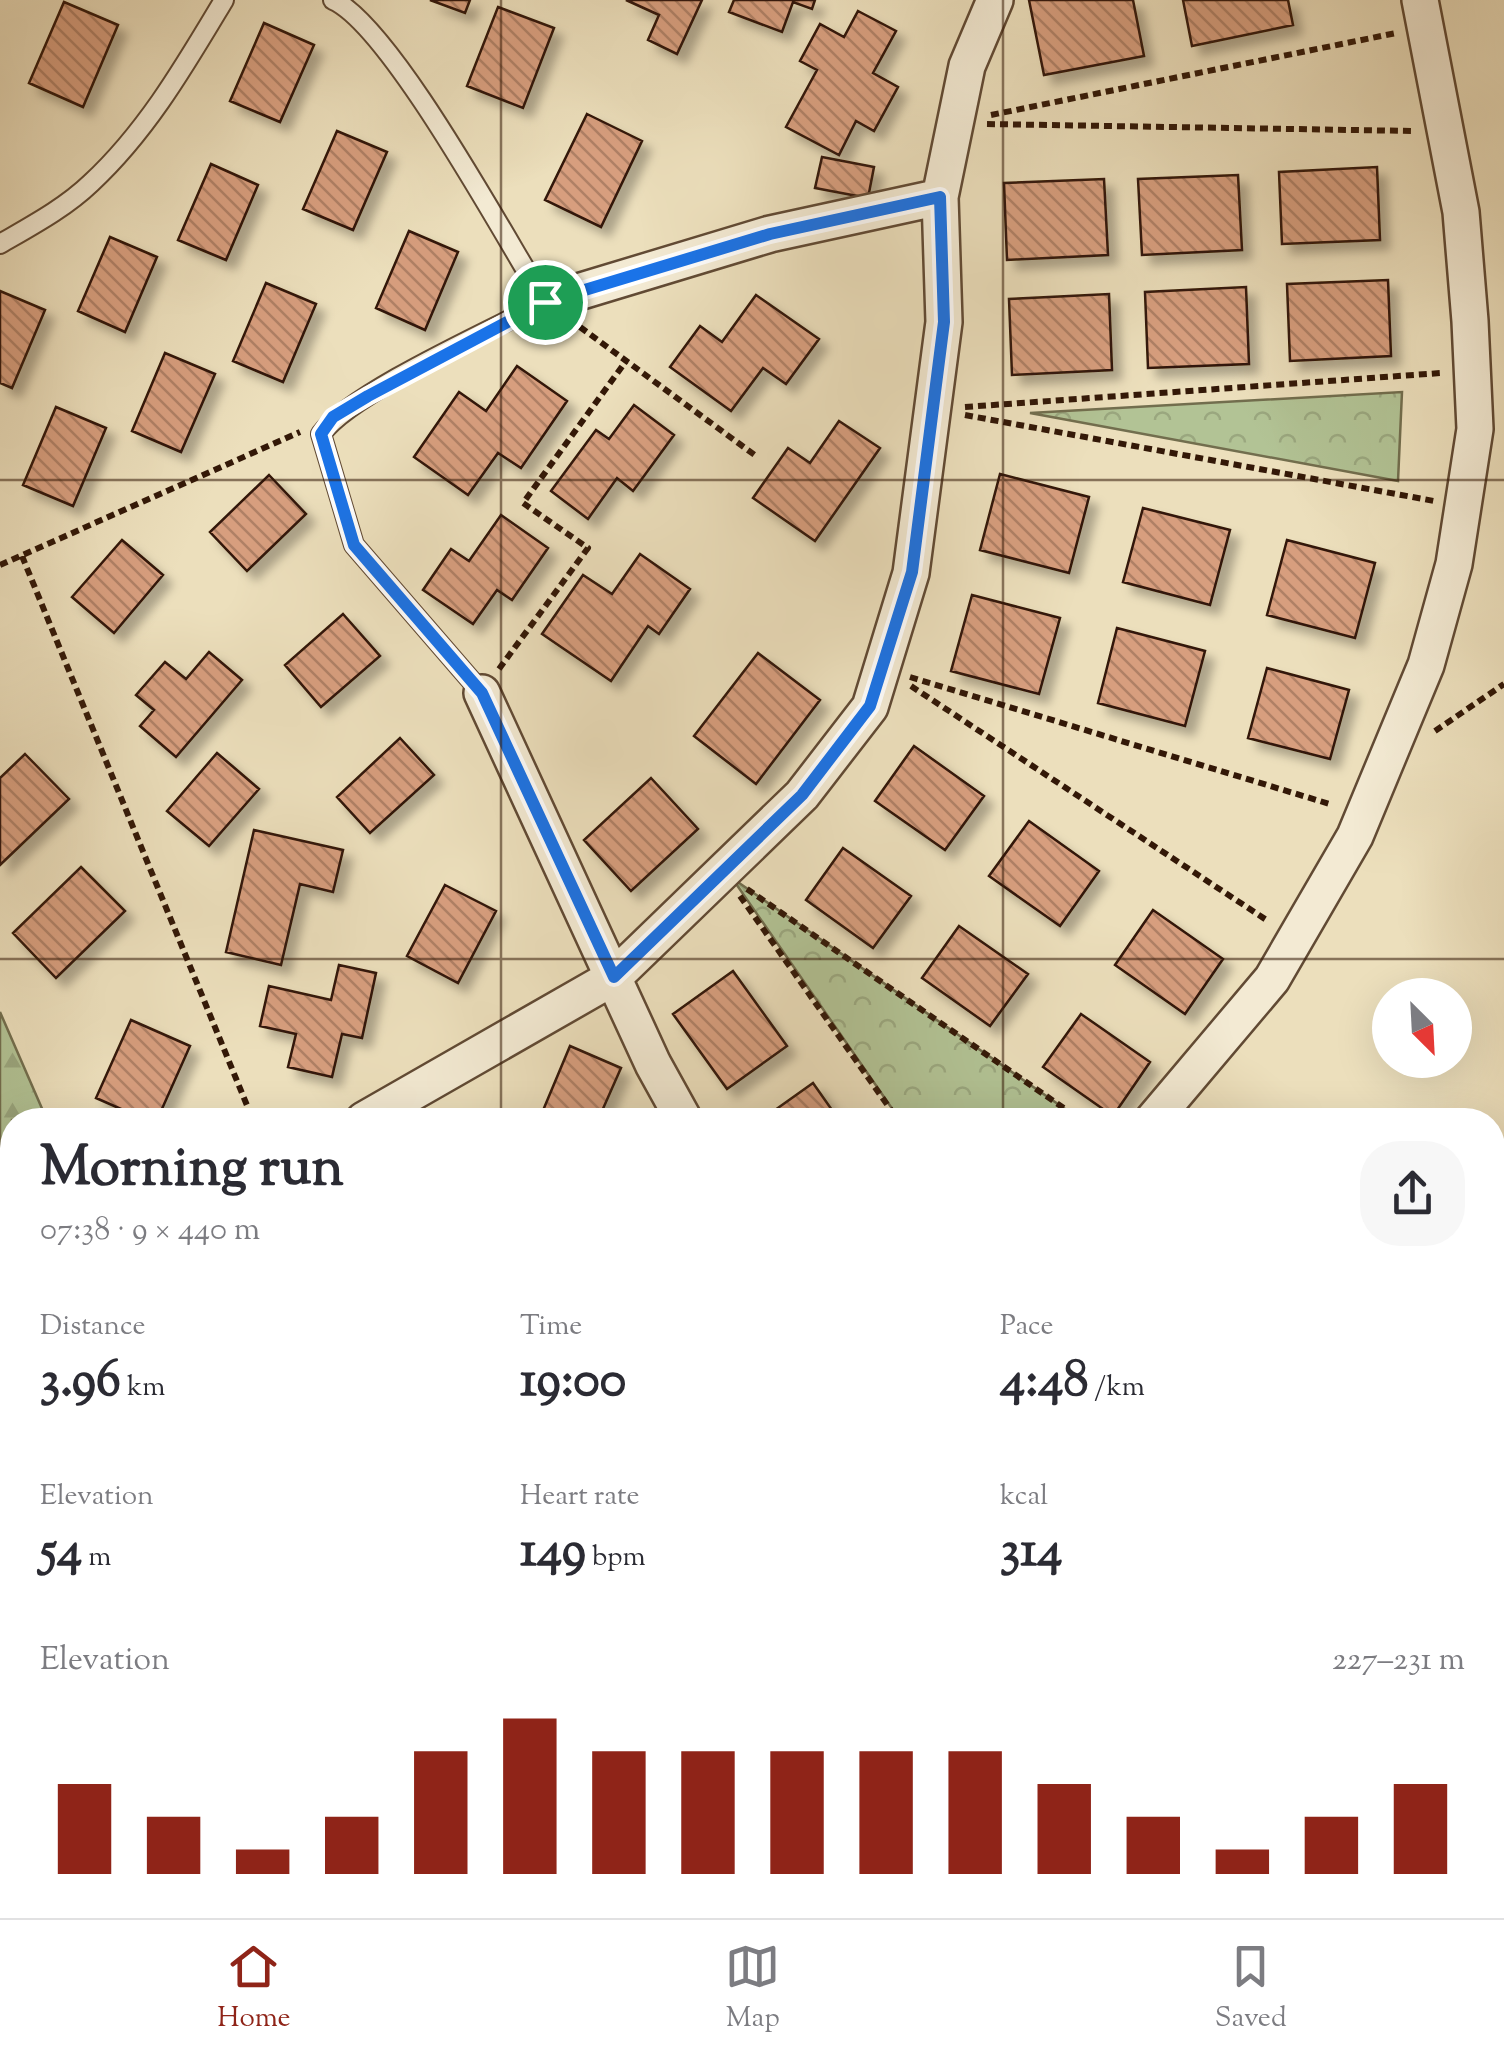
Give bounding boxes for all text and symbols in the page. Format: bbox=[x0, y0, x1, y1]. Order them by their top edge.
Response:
pin bbox=[503, 260, 588, 345]
icon: arrive bbox=[518, 275, 573, 330]
north arrow bbox=[1372, 978, 1472, 1078]
map controls bbox=[1372, 978, 1472, 1078]
text: Morning run bbox=[40, 1131, 344, 1210]
button: share bbox=[1360, 1141, 1465, 1246]
text: 07:38 · 9 × 440 m bbox=[40, 1208, 260, 1254]
text: Distance bbox=[40, 1307, 146, 1347]
text: Time bbox=[520, 1307, 582, 1347]
text: Pace bbox=[1000, 1307, 1054, 1347]
text: 3.96 bbox=[40, 1347, 121, 1419]
text: 19:00 bbox=[520, 1347, 626, 1419]
text: 4:48 bbox=[1000, 1347, 1088, 1419]
text: km bbox=[121, 1368, 165, 1408]
text: /km bbox=[1088, 1368, 1145, 1408]
text: Elevation bbox=[40, 1477, 154, 1517]
text: Heart rate bbox=[520, 1477, 640, 1517]
text: kcal bbox=[1000, 1477, 1048, 1517]
text: 54 bbox=[40, 1517, 82, 1589]
text: 149 bbox=[520, 1517, 586, 1589]
text: 314 bbox=[1000, 1517, 1062, 1589]
text: m bbox=[82, 1538, 111, 1578]
text: bpm bbox=[586, 1538, 646, 1578]
text: Elevation bbox=[40, 1638, 170, 1684]
text: 227–231 m bbox=[1332, 1638, 1465, 1684]
tab: Home bbox=[217, 1939, 291, 2039]
tab: Map bbox=[725, 1939, 780, 2039]
tab: Saved bbox=[1215, 1939, 1287, 2039]

